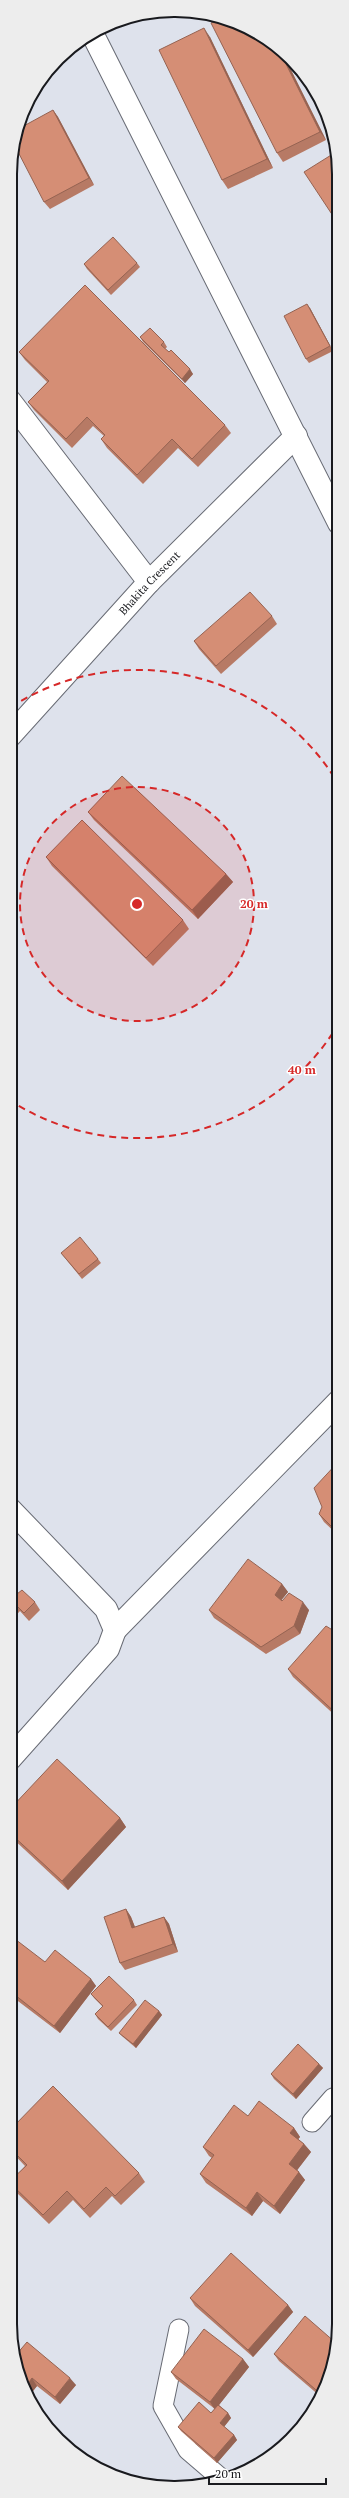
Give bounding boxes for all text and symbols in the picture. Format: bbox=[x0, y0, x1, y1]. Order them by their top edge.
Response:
street label: Bhakita Crescent bbox=[116, 548, 183, 618]
text: 20 m bbox=[240, 896, 268, 911]
centre of rings bbox=[130, 897, 144, 911]
text: 40 m bbox=[288, 1062, 316, 1077]
scale bar bbox=[209, 2460, 326, 2486]
text: 20 m bbox=[215, 2466, 242, 2481]

